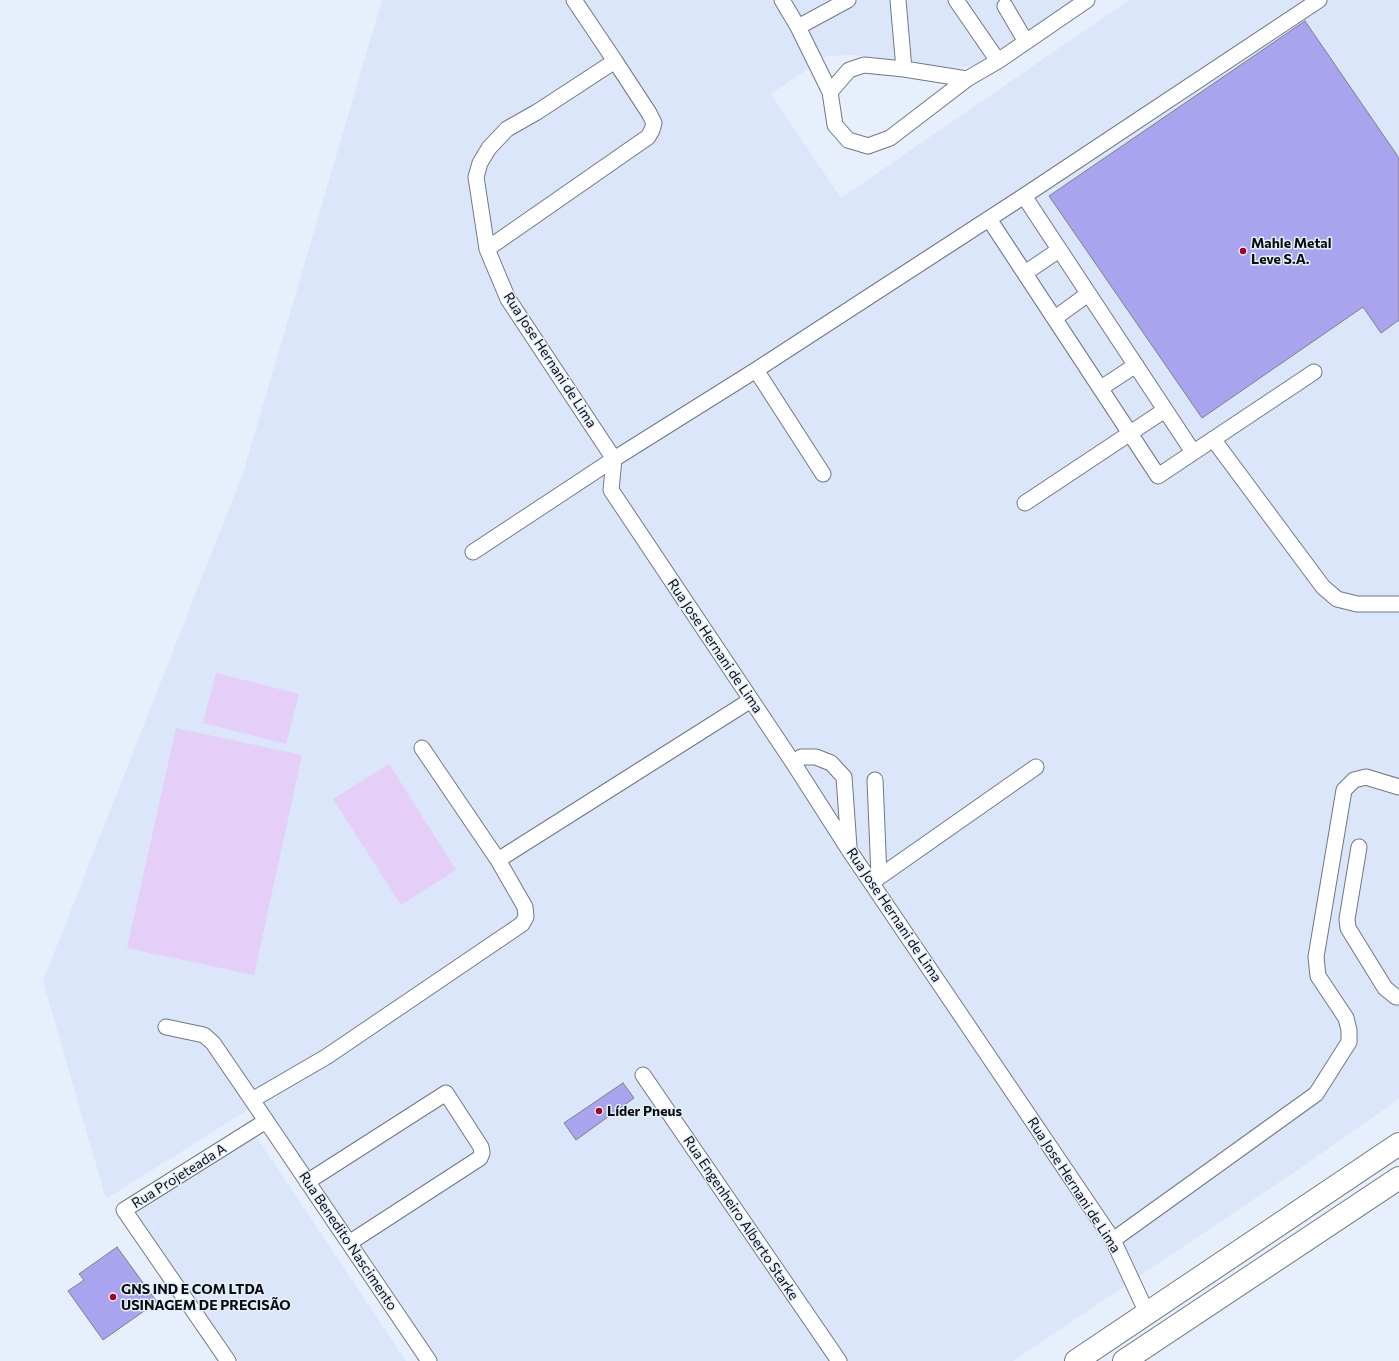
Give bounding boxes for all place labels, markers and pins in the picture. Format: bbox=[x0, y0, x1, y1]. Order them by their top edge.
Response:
place label: Mahle Metal Leve S.A. bbox=[1251, 235, 1332, 268]
marker: Mahle Metal Leve S.A. bbox=[1238, 246, 1248, 256]
place label: Líder Pneus bbox=[607, 1103, 682, 1119]
marker: Líder Pneus bbox=[594, 1106, 604, 1116]
place label: GNS IND E COM LTDA USINAGEM DE PRECISÃO bbox=[121, 1281, 291, 1314]
marker: GNS IND E COM LTDA USINAGEM DE PRECISÃO bbox=[108, 1292, 118, 1302]

